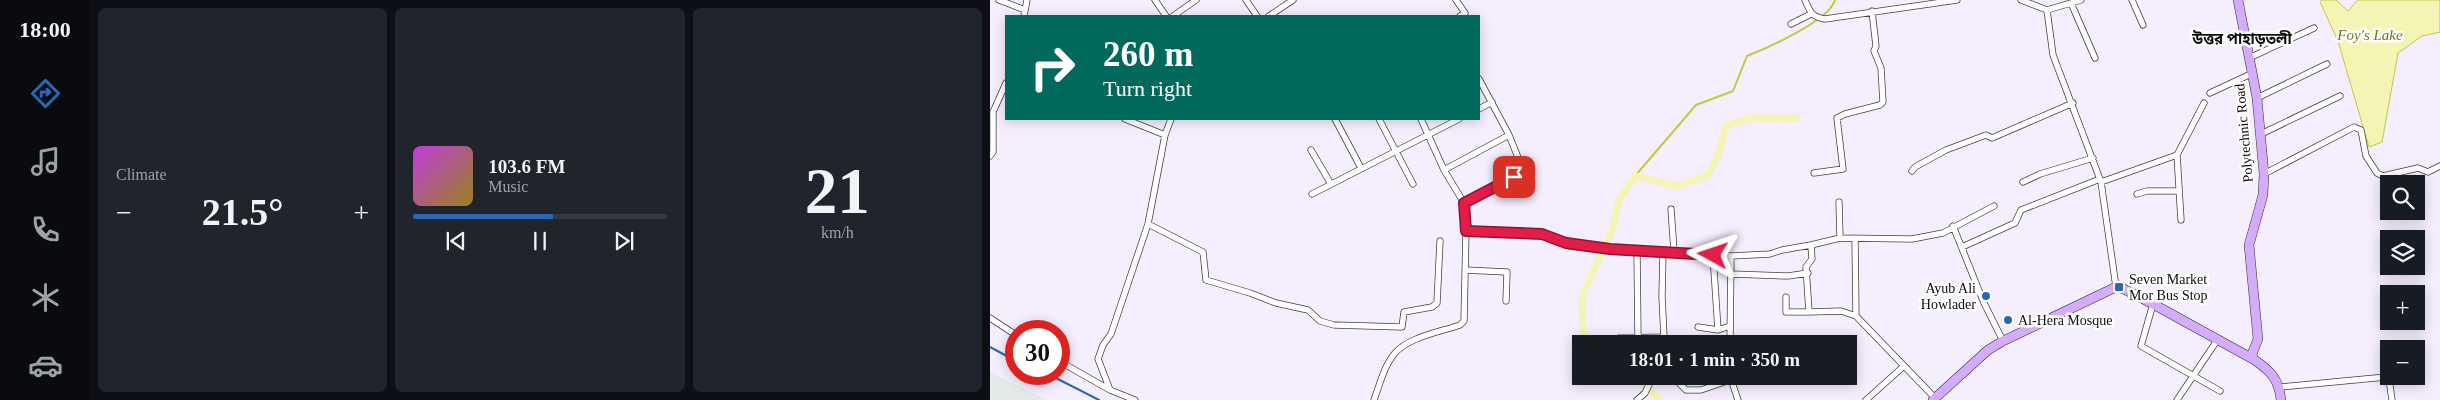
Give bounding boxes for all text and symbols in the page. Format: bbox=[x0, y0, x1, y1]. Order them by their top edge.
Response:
text: 18:00 bbox=[19, 17, 71, 42]
water label: Foy's Lake bbox=[2336, 27, 2403, 43]
district label: উত্তর পাহাড়তলী bbox=[2191, 30, 2292, 47]
icon: right bbox=[1020, 35, 1085, 100]
text: 260 m bbox=[1103, 35, 1193, 74]
icon: directions bbox=[28, 76, 63, 111]
text: Turn right bbox=[1103, 76, 1192, 101]
street label: Polytechnic Road bbox=[2232, 83, 2256, 183]
icon: music bbox=[28, 144, 63, 179]
text: 21 bbox=[805, 155, 870, 227]
text: 103.6 FM bbox=[488, 156, 565, 177]
pin bbox=[1493, 156, 1535, 198]
icon: arrive bbox=[1500, 163, 1528, 191]
text: Climate bbox=[116, 166, 167, 183]
map controls bbox=[2380, 175, 2425, 385]
button: search bbox=[2380, 175, 2425, 220]
text: Music bbox=[488, 178, 528, 195]
text: 21.5° bbox=[202, 191, 284, 233]
text: − bbox=[116, 197, 132, 228]
text: + bbox=[354, 197, 369, 228]
icon: phone bbox=[28, 212, 63, 247]
text: km/h bbox=[821, 224, 854, 241]
icon: previous bbox=[442, 227, 470, 255]
icon: pause bbox=[526, 227, 554, 255]
icon: next bbox=[610, 227, 638, 255]
position arrow bbox=[1686, 228, 1738, 280]
button: layers bbox=[2380, 230, 2425, 275]
place label: Seven Market Mor Bus Stop bbox=[2129, 272, 2208, 303]
icon: climate bbox=[28, 280, 63, 315]
place label: Ayub Ali Howlader bbox=[1921, 281, 1976, 312]
marker: Seven Market Mor Bus Stop bbox=[2113, 281, 2125, 293]
button: + bbox=[2380, 285, 2425, 330]
marker: Ayub Ali Howlader bbox=[1980, 290, 1992, 302]
place label: Al-Hera Mosque bbox=[2018, 313, 2112, 328]
marker: Al-Hera Mosque bbox=[2002, 314, 2014, 326]
speed limit sign: 30 bbox=[1005, 320, 1070, 385]
button: − bbox=[2380, 340, 2425, 385]
icon: car bbox=[28, 348, 63, 383]
text: 18:01 · 1 min · 350 m bbox=[1629, 349, 1800, 370]

